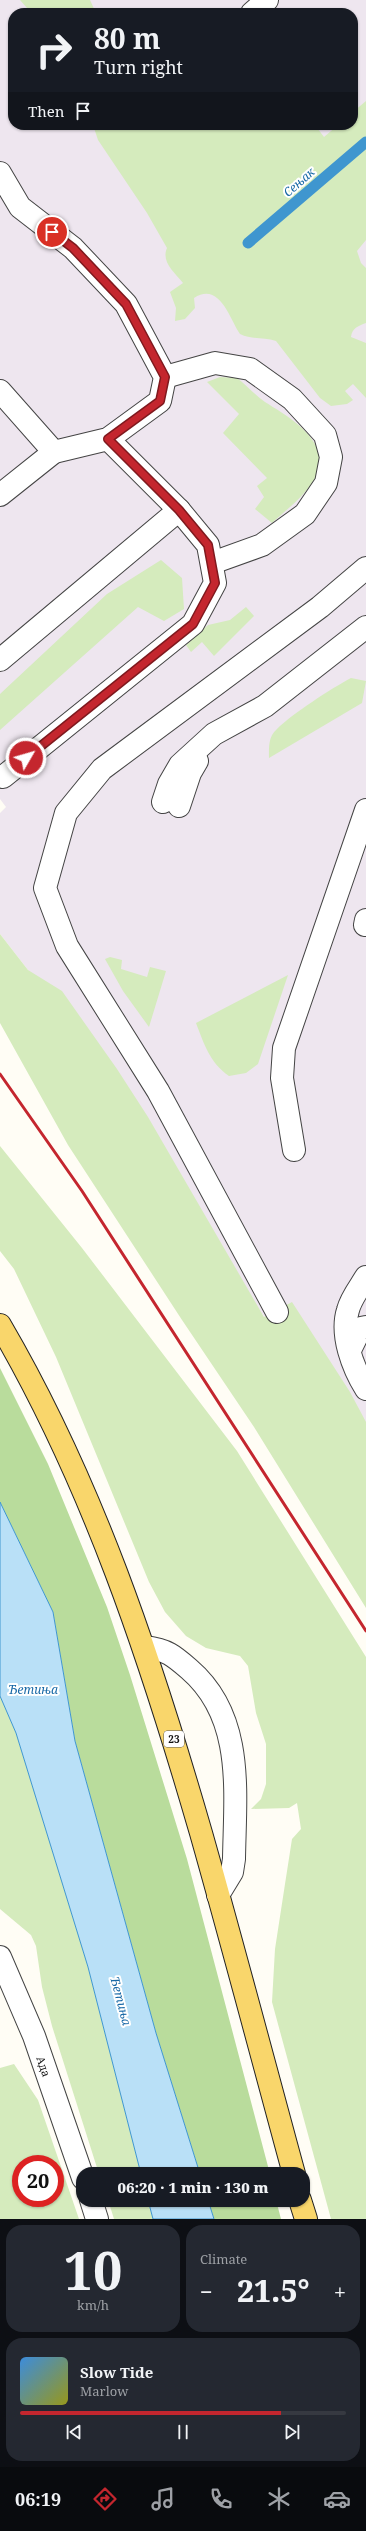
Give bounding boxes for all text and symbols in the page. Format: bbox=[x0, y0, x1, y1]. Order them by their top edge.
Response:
text: 80 m bbox=[94, 19, 161, 57]
icon: right bbox=[28, 24, 80, 76]
text: Turn right bbox=[94, 55, 183, 79]
icon: arrive bbox=[72, 100, 94, 122]
text: Then bbox=[28, 101, 64, 121]
water label: Сењак bbox=[280, 163, 319, 201]
pin bbox=[35, 215, 69, 249]
icon: arrive bbox=[41, 221, 63, 243]
position arrow bbox=[5, 737, 47, 779]
water label: Ђетиња bbox=[8, 1681, 58, 1698]
road number: 23 bbox=[164, 1731, 184, 1747]
water label: Ђетиња bbox=[106, 1975, 136, 2027]
street label: Ада bbox=[34, 2054, 55, 2079]
speed limit sign: 20 bbox=[12, 2155, 64, 2207]
text: 06:20 · 1 min · 130 m bbox=[117, 2177, 269, 2197]
text: 10 bbox=[64, 2234, 122, 2305]
text: Climate bbox=[200, 2250, 247, 2268]
text: 21.5° bbox=[237, 2270, 309, 2311]
text: − bbox=[200, 2276, 213, 2306]
text: + bbox=[334, 2276, 346, 2306]
text: km/h bbox=[77, 2296, 109, 2314]
text: Slow Tide bbox=[80, 2362, 153, 2382]
text: Marlow bbox=[80, 2382, 128, 2400]
icon: previous bbox=[63, 2421, 85, 2443]
icon: pause bbox=[172, 2421, 194, 2443]
icon: next bbox=[281, 2421, 303, 2443]
icon: directions bbox=[91, 2485, 119, 2513]
icon: music bbox=[149, 2485, 177, 2513]
icon: phone bbox=[207, 2485, 235, 2513]
icon: climate bbox=[265, 2485, 293, 2513]
icon: car bbox=[323, 2485, 351, 2513]
text: 06:19 bbox=[15, 2487, 61, 2511]

